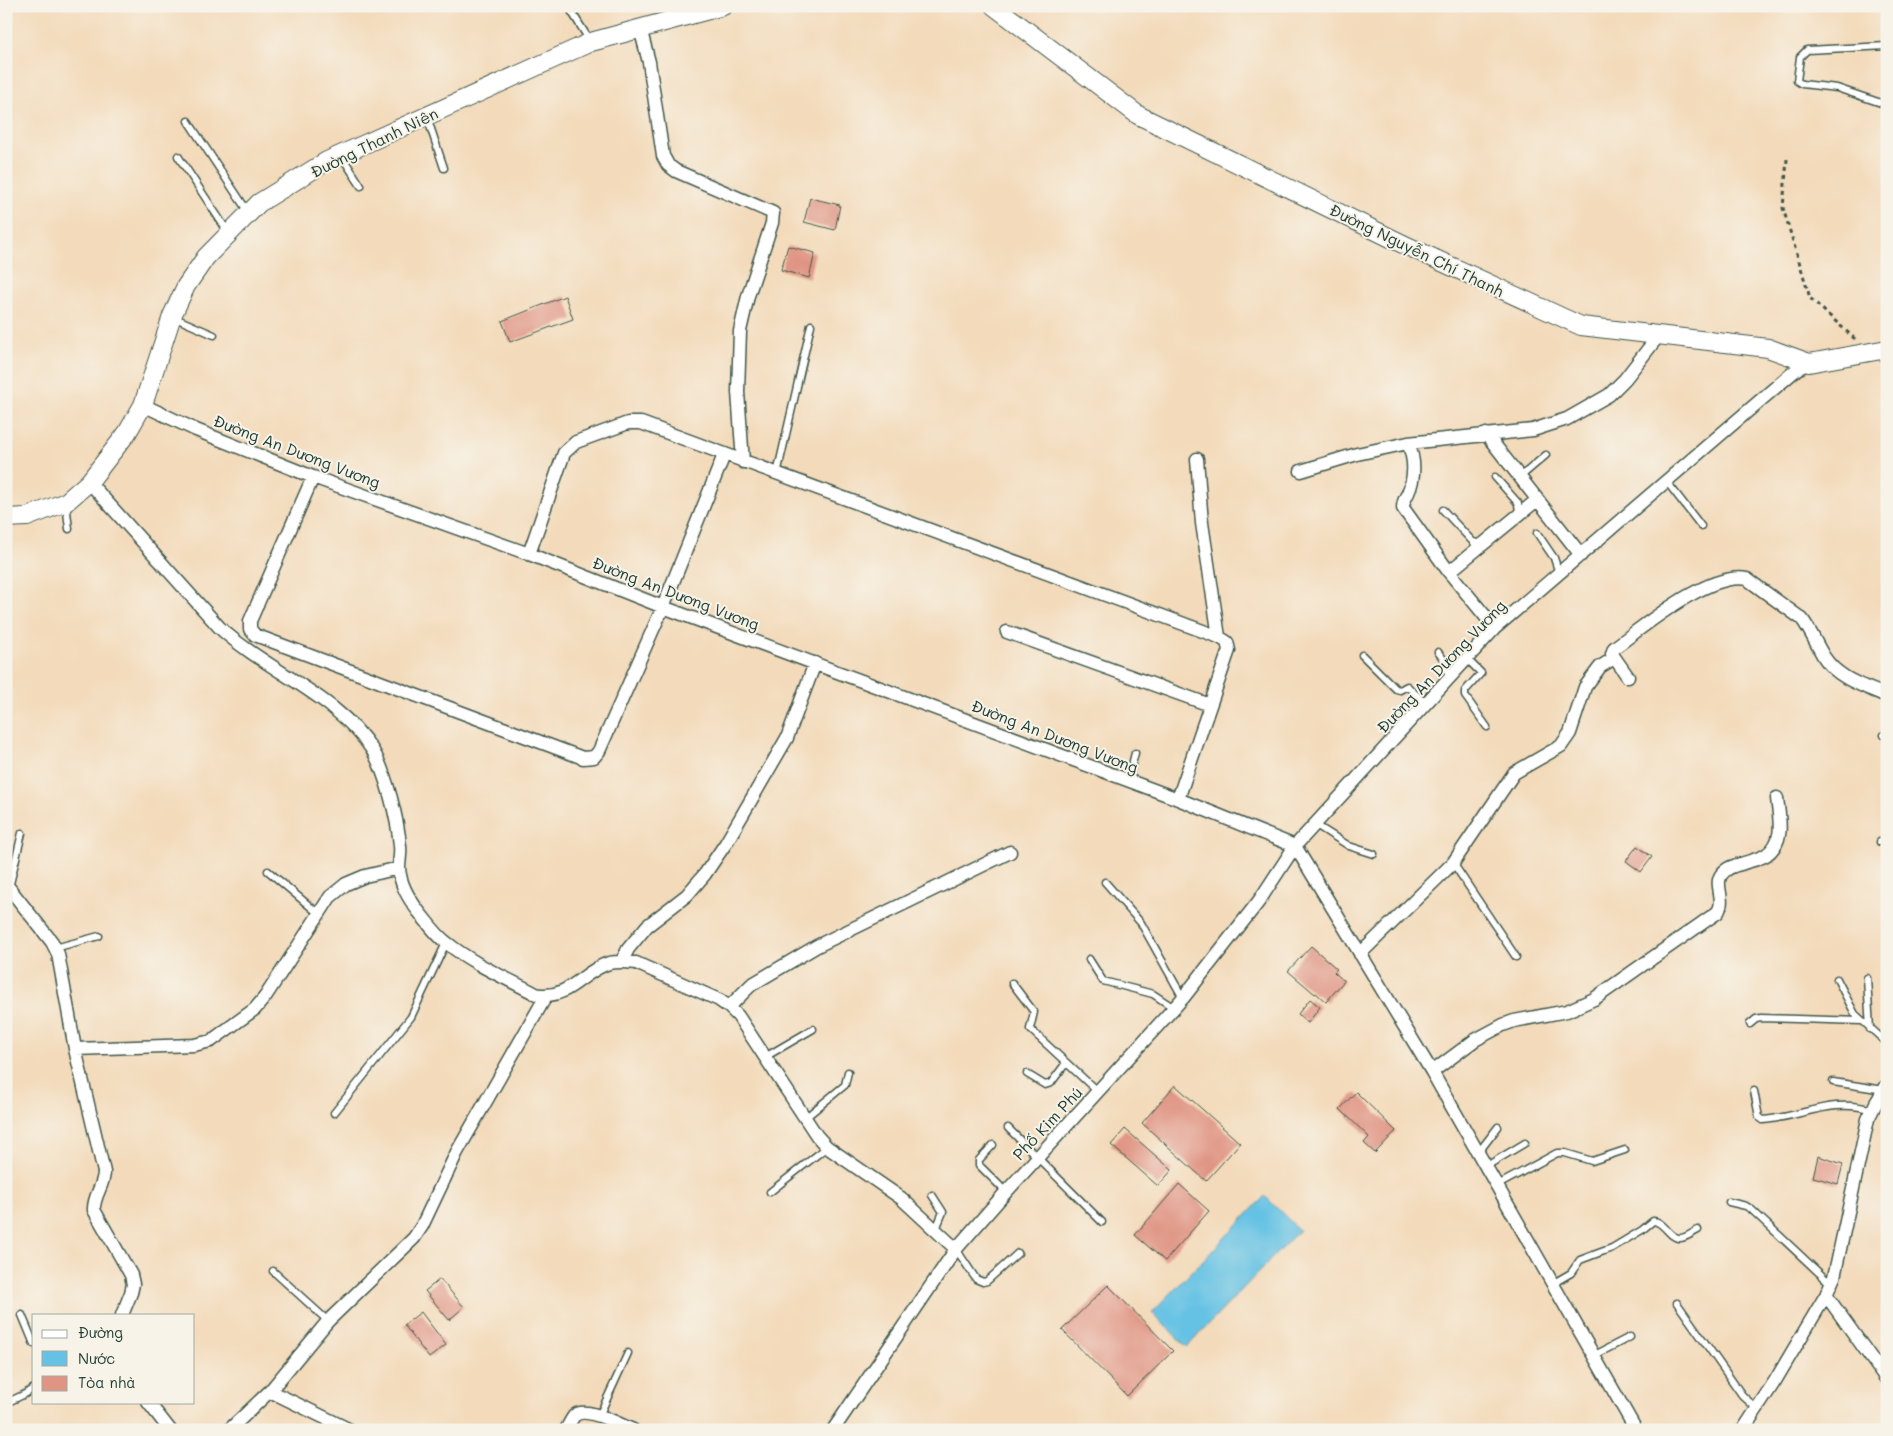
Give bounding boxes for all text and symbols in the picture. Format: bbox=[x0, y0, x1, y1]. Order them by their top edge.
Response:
street label: Đường Thanh Niên bbox=[307, 102, 441, 182]
street label: Đường Nguyễn Chí Thanh bbox=[1326, 199, 1508, 301]
street label: Đường An Dương Vương bbox=[210, 409, 384, 493]
street label: Đường An Dương Vương bbox=[589, 551, 763, 635]
street label: Đường An Dương Vương bbox=[1372, 595, 1510, 737]
street label: Đường An Dương Vương bbox=[968, 694, 1142, 778]
street label: Phố Kim Phú bbox=[1007, 1082, 1087, 1164]
legend bbox=[32, 1314, 195, 1404]
text: Đường bbox=[78, 1322, 123, 1342]
text: Nước bbox=[78, 1348, 115, 1368]
text: Tòa nhà bbox=[78, 1372, 136, 1392]

